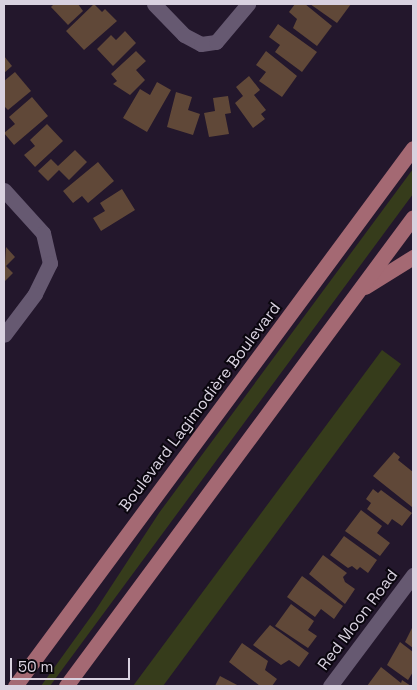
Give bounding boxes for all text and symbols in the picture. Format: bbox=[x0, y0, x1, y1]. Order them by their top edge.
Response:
street label: Boulevard Lagimodière Boulevard bbox=[115, 299, 285, 515]
street label: Red Moon Road bbox=[314, 566, 402, 674]
scale bar bbox=[12, 648, 132, 680]
text: 50 m bbox=[18, 657, 53, 676]

